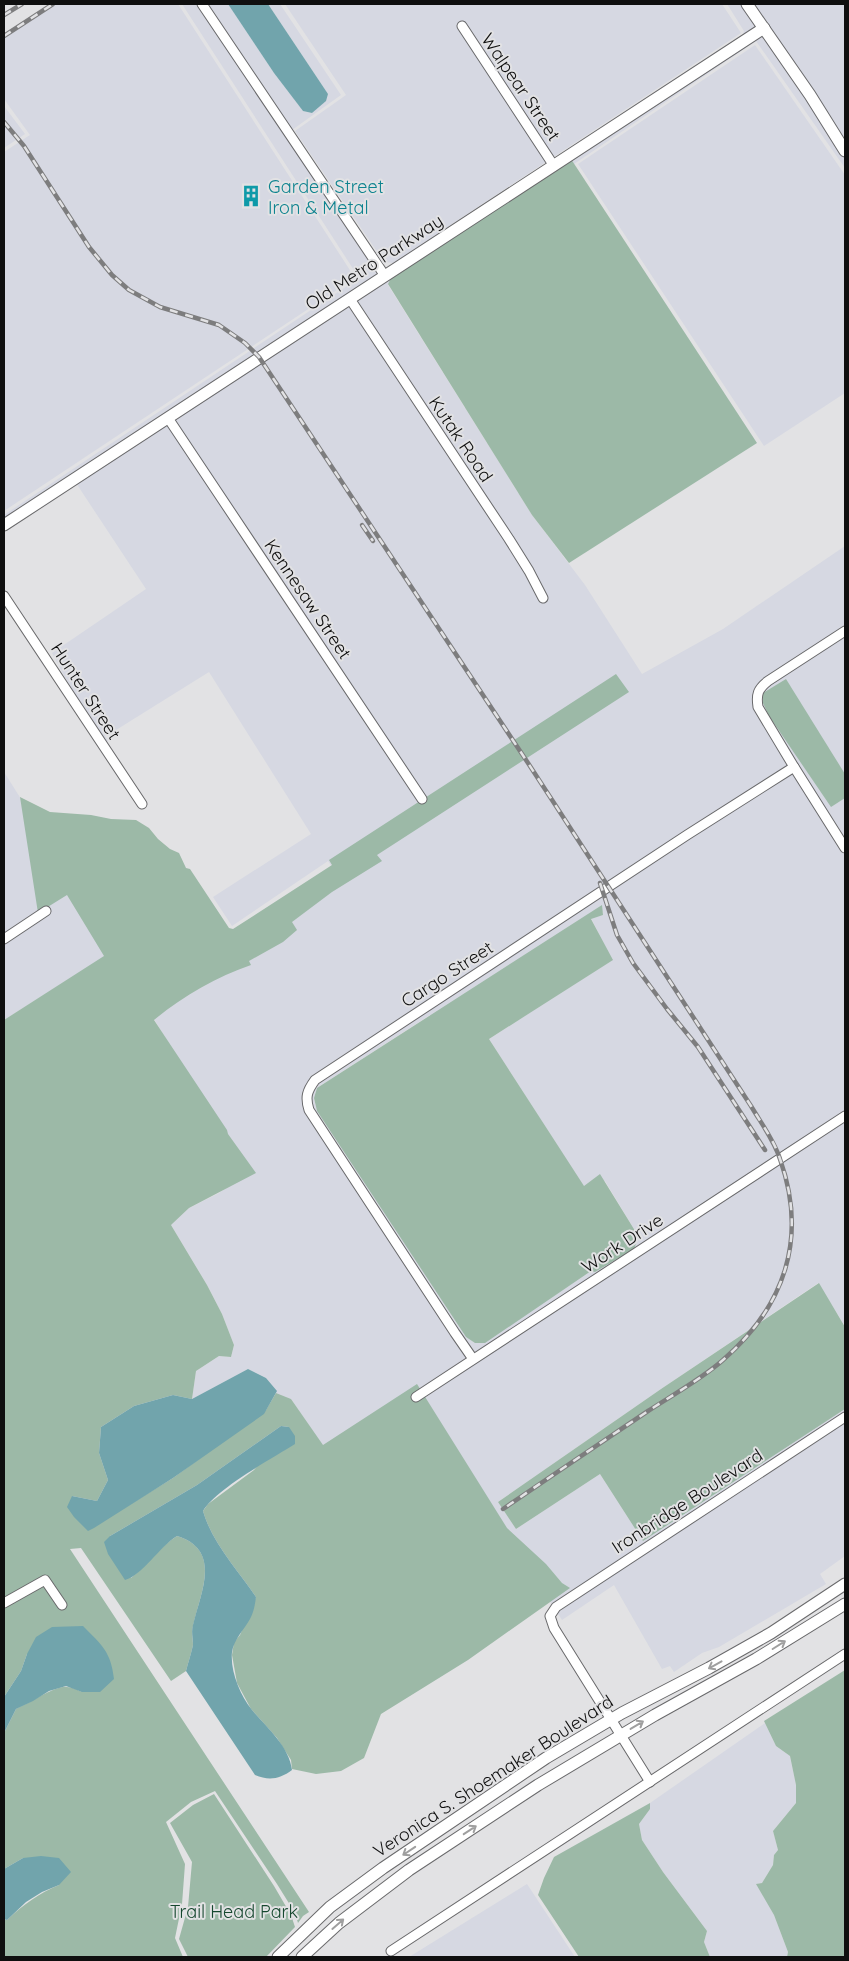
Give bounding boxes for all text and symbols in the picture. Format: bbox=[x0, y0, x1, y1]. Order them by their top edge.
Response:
street label: Walpear Street bbox=[476, 29, 566, 145]
place label: Garden Street Iron & Metal bbox=[268, 175, 384, 219]
building icon: Garden Street Iron & Metal bbox=[238, 183, 264, 209]
street label: Old Metro Parkway bbox=[301, 209, 447, 315]
street label: Kutak Road bbox=[424, 392, 498, 486]
street label: Kennesaw Street bbox=[259, 535, 357, 663]
street label: Hunter Street bbox=[46, 638, 126, 744]
street label: Cargo Street bbox=[397, 936, 497, 1012]
street label: Work Drive bbox=[577, 1208, 667, 1278]
street label: Ironbridge Boulevard bbox=[607, 1444, 767, 1558]
one-way arrow bbox=[771, 1640, 785, 1650]
one-way arrow bbox=[708, 1660, 722, 1670]
street label: Veronica S. Shoemaker Boulevard bbox=[369, 1690, 617, 1862]
one-way arrow bbox=[630, 1720, 644, 1730]
one-way arrow bbox=[462, 1824, 476, 1834]
one-way arrow bbox=[402, 1846, 416, 1856]
park label: Trail Head Park bbox=[170, 1900, 298, 1923]
one-way arrow bbox=[331, 1918, 344, 1930]

